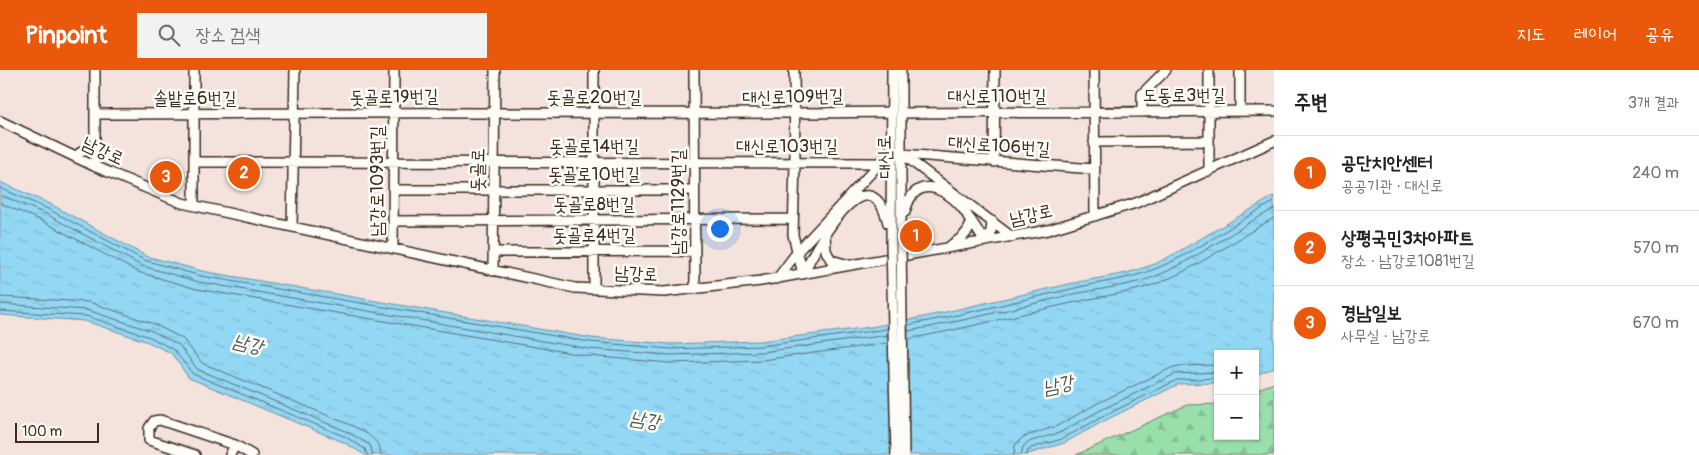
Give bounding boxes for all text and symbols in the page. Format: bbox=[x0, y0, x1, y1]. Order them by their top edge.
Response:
search box bbox=[137, 13, 487, 58]
text: Pinpoint bbox=[25, 21, 107, 50]
icon: search bbox=[155, 21, 183, 49]
text: 장소 검색 bbox=[195, 23, 260, 47]
text: 지도 bbox=[1517, 23, 1546, 46]
text: 레이어 bbox=[1574, 23, 1617, 46]
text: 공유 bbox=[1645, 23, 1674, 46]
street label: 도동로3번길 bbox=[1143, 84, 1226, 107]
street label: 돗골로19번길 bbox=[349, 85, 439, 109]
street label: 대신로109번길 bbox=[742, 85, 844, 109]
street label: 대신로110번길 bbox=[948, 85, 1047, 108]
street label: 돗골로20번길 bbox=[547, 86, 642, 109]
street label: 솔밭로6번길 bbox=[154, 87, 237, 110]
text: 주변 bbox=[1294, 89, 1328, 116]
text: 3개 결과 bbox=[1628, 93, 1679, 113]
street label: 남강로1093번길 bbox=[366, 125, 389, 237]
street label: 남강로 bbox=[78, 131, 128, 171]
street label: 대신로106번길 bbox=[947, 131, 1051, 161]
street label: 돗골로14번길 bbox=[549, 135, 639, 158]
street label: 대신로103번길 bbox=[736, 135, 838, 158]
street label: 대신로 bbox=[873, 135, 897, 179]
street label: 돗골로 bbox=[466, 148, 490, 192]
street label: 남강로1129번길 bbox=[667, 149, 690, 255]
text: 공단치안센터 bbox=[1341, 151, 1433, 175]
pin: 2 bbox=[228, 154, 260, 192]
pin: 3 bbox=[150, 158, 182, 196]
street label: 돗골로10번길 bbox=[548, 163, 640, 186]
text: 1 bbox=[1307, 163, 1313, 183]
text: 240 m bbox=[1632, 163, 1679, 183]
text: 공공기관 · 대신로 bbox=[1341, 176, 1443, 196]
street label: 돗골로8번길 bbox=[553, 193, 635, 216]
street label: 남강로 bbox=[1007, 199, 1055, 231]
your location bbox=[707, 216, 733, 242]
pin: 1 bbox=[900, 217, 932, 255]
street label: 돗골로4번길 bbox=[553, 224, 636, 247]
text: 상평국민3차아파트 bbox=[1341, 226, 1474, 250]
text: 2 bbox=[1306, 238, 1314, 258]
text: 570 m bbox=[1633, 238, 1679, 258]
text: 장소 · 남강로1081번길 bbox=[1341, 251, 1475, 271]
street label: 남강로 bbox=[614, 261, 658, 287]
text: 경남일보 bbox=[1341, 301, 1402, 325]
text: 3 bbox=[1306, 313, 1314, 333]
text: 670 m bbox=[1633, 313, 1679, 333]
text: 사무실 · 남강로 bbox=[1341, 326, 1430, 346]
water label: 남강 bbox=[230, 329, 268, 360]
map controls bbox=[1214, 350, 1259, 440]
button: + bbox=[1214, 350, 1259, 395]
water label: 남강 bbox=[1041, 370, 1078, 400]
button: − bbox=[1214, 395, 1259, 440]
water label: 남강 bbox=[628, 406, 665, 435]
scale bar bbox=[15, 420, 99, 443]
text: 100 m bbox=[22, 423, 62, 440]

